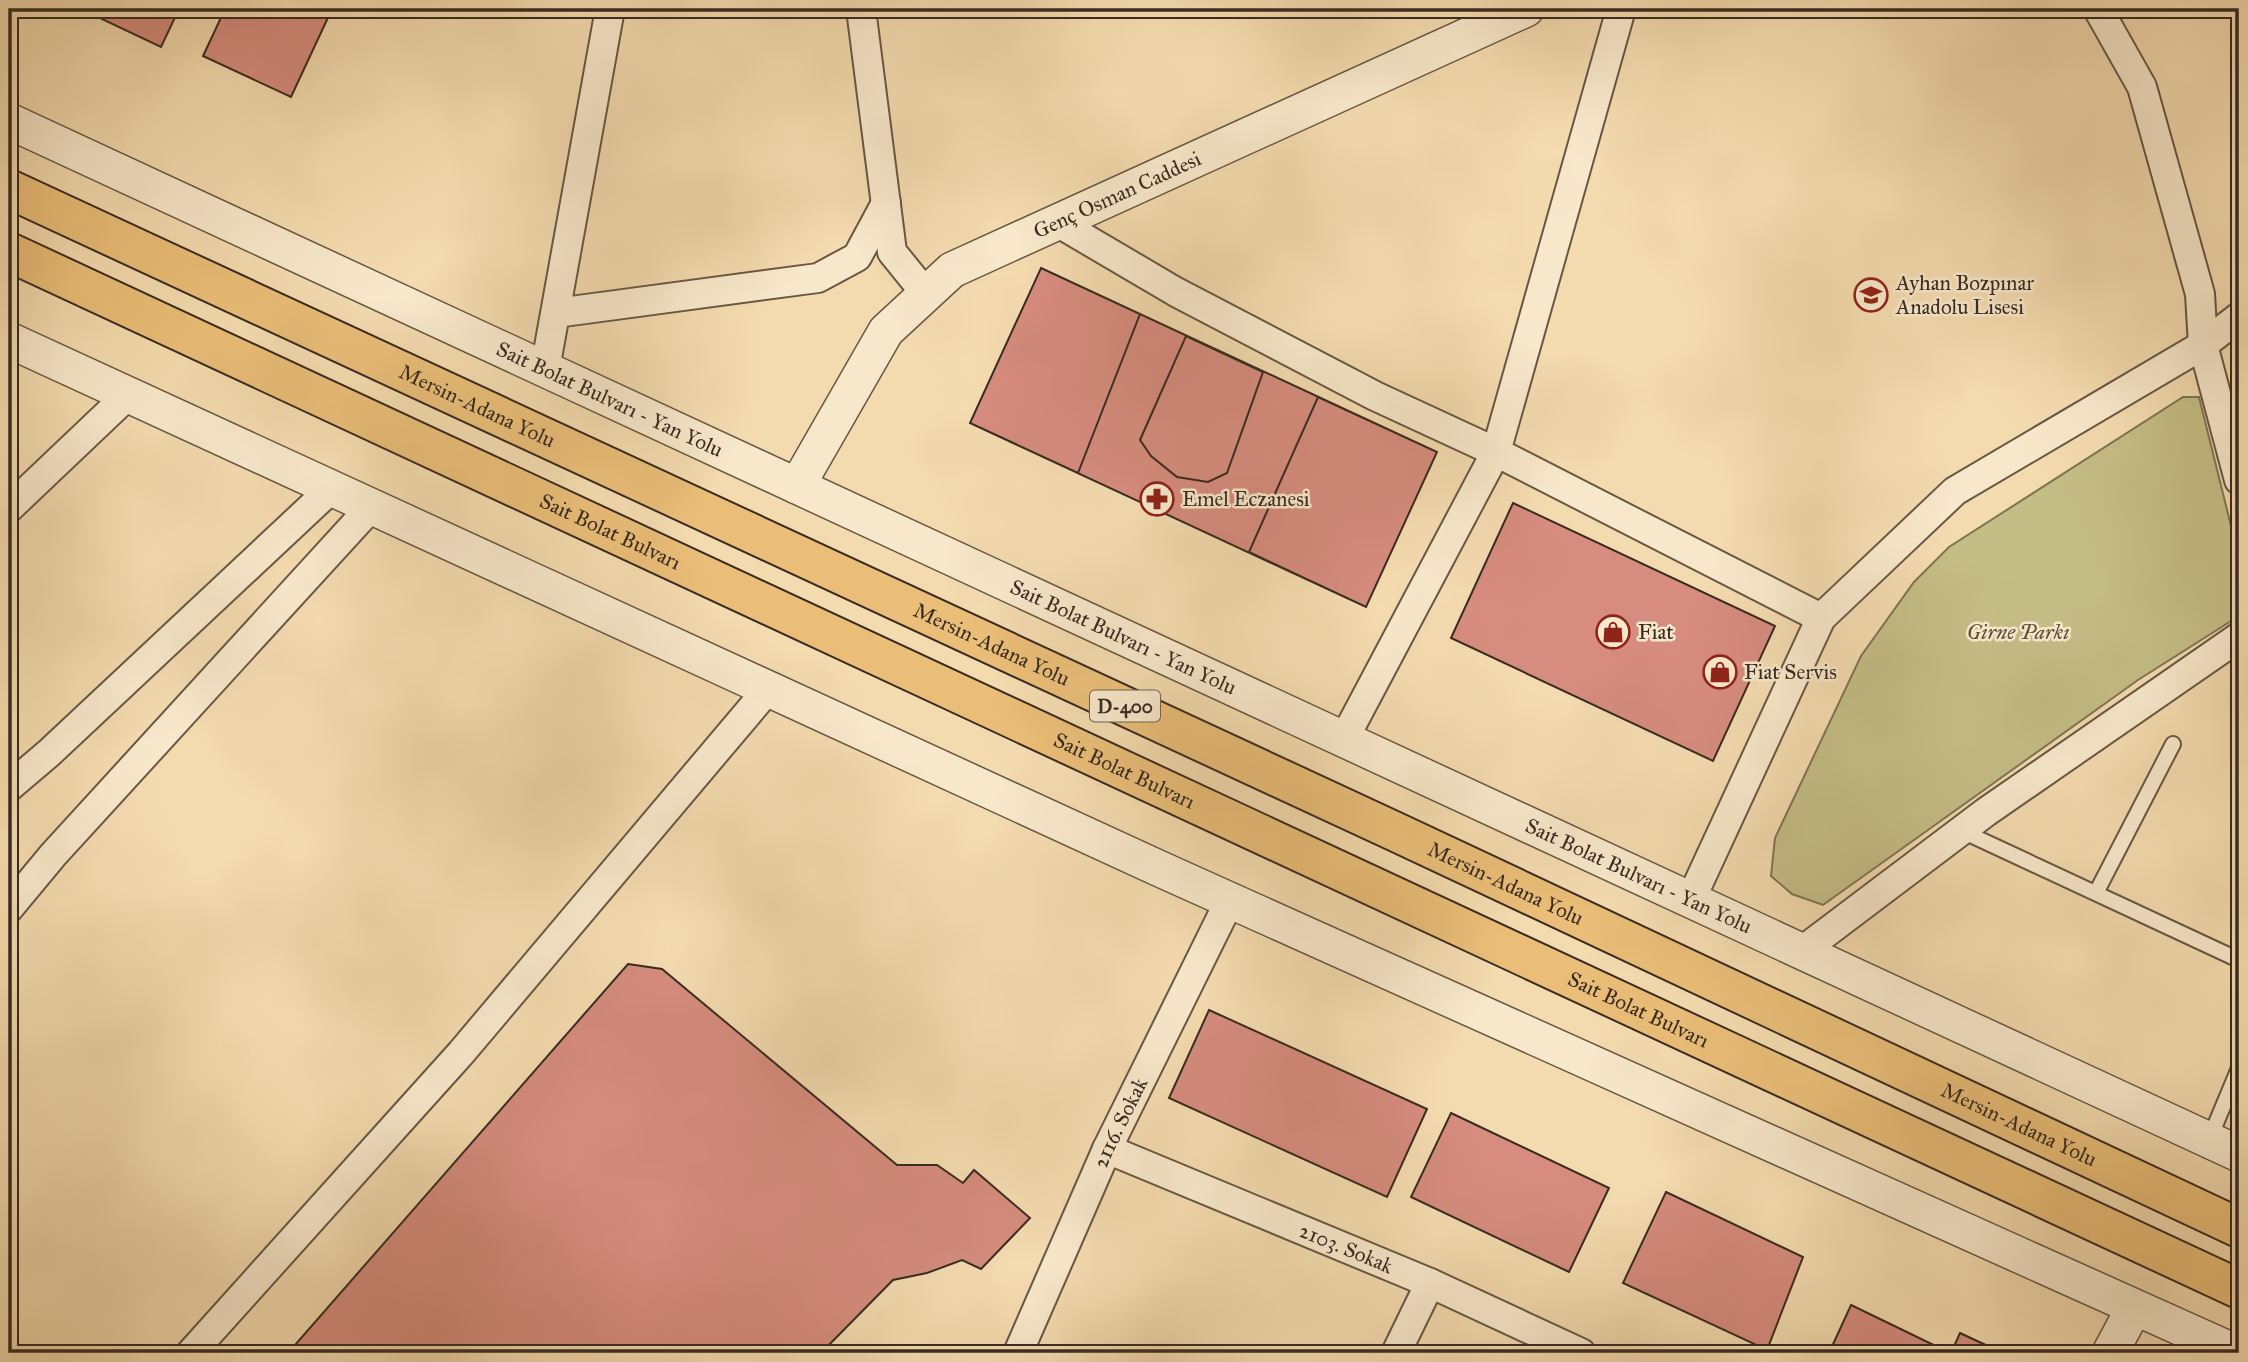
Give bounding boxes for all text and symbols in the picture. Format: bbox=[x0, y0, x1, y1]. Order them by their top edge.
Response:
street label: Genç Osman Caddesi bbox=[1029, 145, 1205, 244]
place label: Ayhan Bozpınar Anadolu Lisesi bbox=[1895, 270, 2034, 320]
school or university icon: Ayhan Bozpınar Anadolu Lisesi bbox=[1852, 276, 1890, 314]
street label: Sait Bolat Bulvarı - Yan Yolu bbox=[492, 336, 727, 463]
street label: Mersin-Adana Yolu bbox=[395, 359, 559, 453]
pharmacy icon: Emel Eczanesi bbox=[1138, 480, 1176, 518]
place label: Emel Eczanesi bbox=[1182, 486, 1310, 512]
street label: Sait Bolat Bulvarı bbox=[535, 488, 685, 576]
street label: Sait Bolat Bulvarı - Yan Yolu bbox=[1006, 574, 1241, 701]
street label: Mersin-Adana Yolu bbox=[909, 597, 1074, 692]
shop icon: Fiat bbox=[1594, 613, 1632, 651]
place label: Fiat bbox=[1638, 619, 1674, 645]
park label: Girne Parkı bbox=[1967, 619, 2069, 645]
shop icon: Fiat Servis bbox=[1701, 653, 1739, 691]
place label: Fiat Servis bbox=[1744, 659, 1837, 685]
road number: D-400 bbox=[1090, 691, 1160, 722]
street label: Sait Bolat Bulvarı bbox=[1050, 727, 1199, 815]
street label: Sait Bolat Bulvarı - Yan Yolu bbox=[1521, 812, 1756, 940]
street label: Mersin-Adana Yolu bbox=[1424, 836, 1588, 931]
street label: Sait Bolat Bulvarı bbox=[1564, 966, 1713, 1054]
street label: 2116. Sokak bbox=[1087, 1073, 1153, 1172]
street label: Mersin-Adana Yolu bbox=[1937, 1077, 2101, 1172]
street label: 2103. Sokak bbox=[1295, 1217, 1397, 1279]

